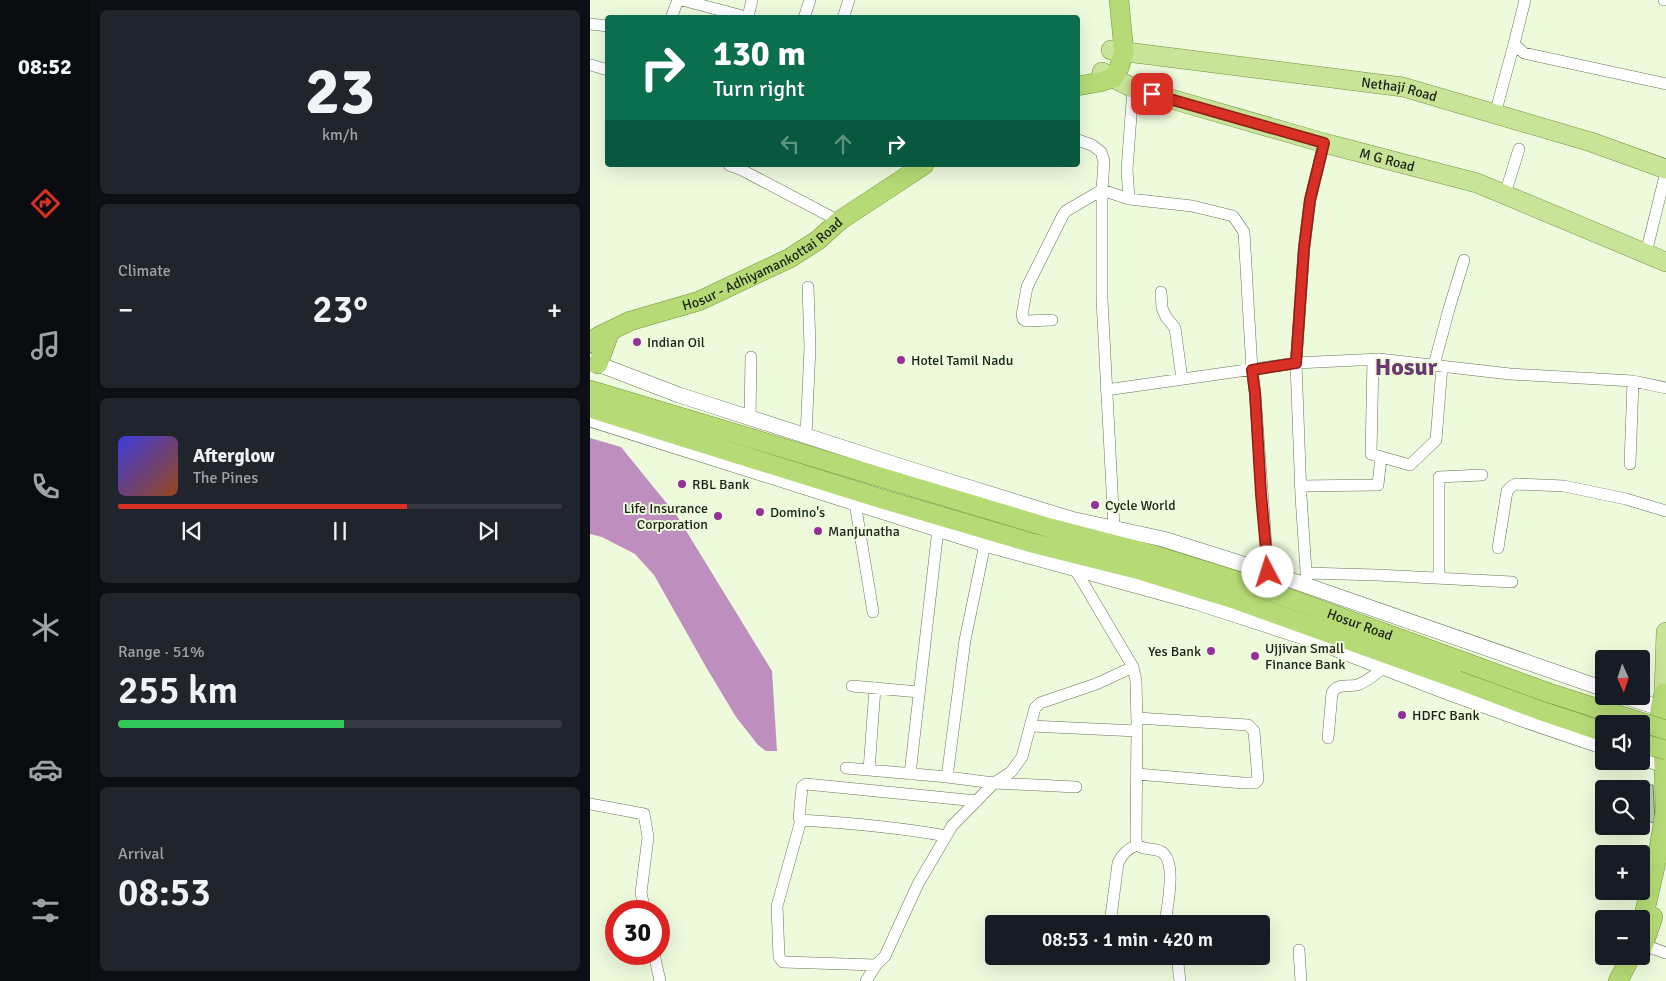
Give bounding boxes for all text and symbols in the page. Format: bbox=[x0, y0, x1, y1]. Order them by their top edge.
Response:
text: 130 m bbox=[713, 32, 806, 75]
icon: right bbox=[630, 35, 695, 100]
text: 23 bbox=[305, 52, 375, 132]
text: 08:52 bbox=[18, 53, 72, 80]
pin bbox=[1131, 73, 1173, 115]
street label: Nethaji Road bbox=[1360, 74, 1439, 106]
text: Turn right bbox=[713, 75, 805, 102]
icon: arrive bbox=[1138, 80, 1166, 108]
text: km/h bbox=[322, 125, 358, 145]
icon: left bbox=[776, 130, 804, 158]
icon: ahead bbox=[829, 130, 857, 158]
icon: right bbox=[882, 130, 910, 158]
street label: M G Road bbox=[1358, 145, 1417, 175]
icon: directions bbox=[28, 186, 63, 221]
street label: Hosur - Adhiyamankottai Road bbox=[680, 214, 846, 314]
text: Climate bbox=[118, 261, 171, 281]
text: 23° bbox=[312, 286, 368, 333]
text: − bbox=[118, 293, 133, 327]
text: + bbox=[547, 293, 562, 327]
icon: music bbox=[28, 328, 63, 363]
place label: Indian Oil bbox=[647, 334, 705, 351]
marker: Indian Oil bbox=[631, 336, 643, 348]
place label: Hotel Tamil Nadu bbox=[911, 352, 1013, 369]
district label: Hosur bbox=[1375, 352, 1438, 382]
marker: Hotel Tamil Nadu bbox=[895, 354, 907, 366]
text: Afterglow bbox=[193, 444, 275, 468]
text: The Pines bbox=[193, 468, 258, 488]
icon: phone bbox=[28, 469, 63, 504]
place label: RBL Bank bbox=[692, 476, 749, 493]
marker: RBL Bank bbox=[676, 478, 688, 490]
place label: Cycle World bbox=[1105, 497, 1176, 514]
marker: Cycle World bbox=[1089, 499, 1101, 511]
place label: Life Insurance Corporation bbox=[624, 500, 708, 533]
place label: Domino's bbox=[770, 504, 825, 521]
marker: Domino's bbox=[754, 506, 766, 518]
marker: Life Insurance Corporation bbox=[712, 510, 724, 522]
icon: previous bbox=[178, 517, 206, 545]
icon: pause bbox=[326, 517, 354, 545]
icon: next bbox=[474, 517, 502, 545]
place label: Manjunatha bbox=[828, 523, 900, 540]
marker: Manjunatha bbox=[812, 525, 824, 537]
position arrow bbox=[1241, 545, 1293, 597]
street label: Hosur Road bbox=[1325, 605, 1395, 644]
icon: climate bbox=[28, 610, 63, 645]
place label: Ujjivan Small Finance Bank bbox=[1265, 640, 1345, 673]
text: Range · 51% bbox=[118, 642, 204, 662]
place label: Yes Bank bbox=[1148, 643, 1201, 660]
marker: Yes Bank bbox=[1205, 645, 1217, 657]
marker: Ujjivan Small Finance Bank bbox=[1249, 650, 1261, 662]
north arrow bbox=[1595, 650, 1650, 705]
map controls bbox=[1595, 650, 1650, 965]
text: 255 km bbox=[118, 667, 238, 714]
place label: HDFC Bank bbox=[1412, 707, 1480, 724]
marker: HDFC Bank bbox=[1396, 709, 1408, 721]
button: sound bbox=[1595, 715, 1650, 770]
icon: car bbox=[28, 752, 63, 787]
button: search bbox=[1595, 780, 1650, 835]
text: Arrival bbox=[118, 844, 164, 864]
button: + bbox=[1595, 845, 1650, 900]
text: 08:53 bbox=[118, 869, 211, 916]
icon: filters bbox=[28, 893, 63, 928]
speed limit sign: 30 bbox=[605, 900, 670, 965]
button: − bbox=[1595, 910, 1650, 965]
text: 08:53 · 1 min · 420 m bbox=[1042, 928, 1213, 952]

